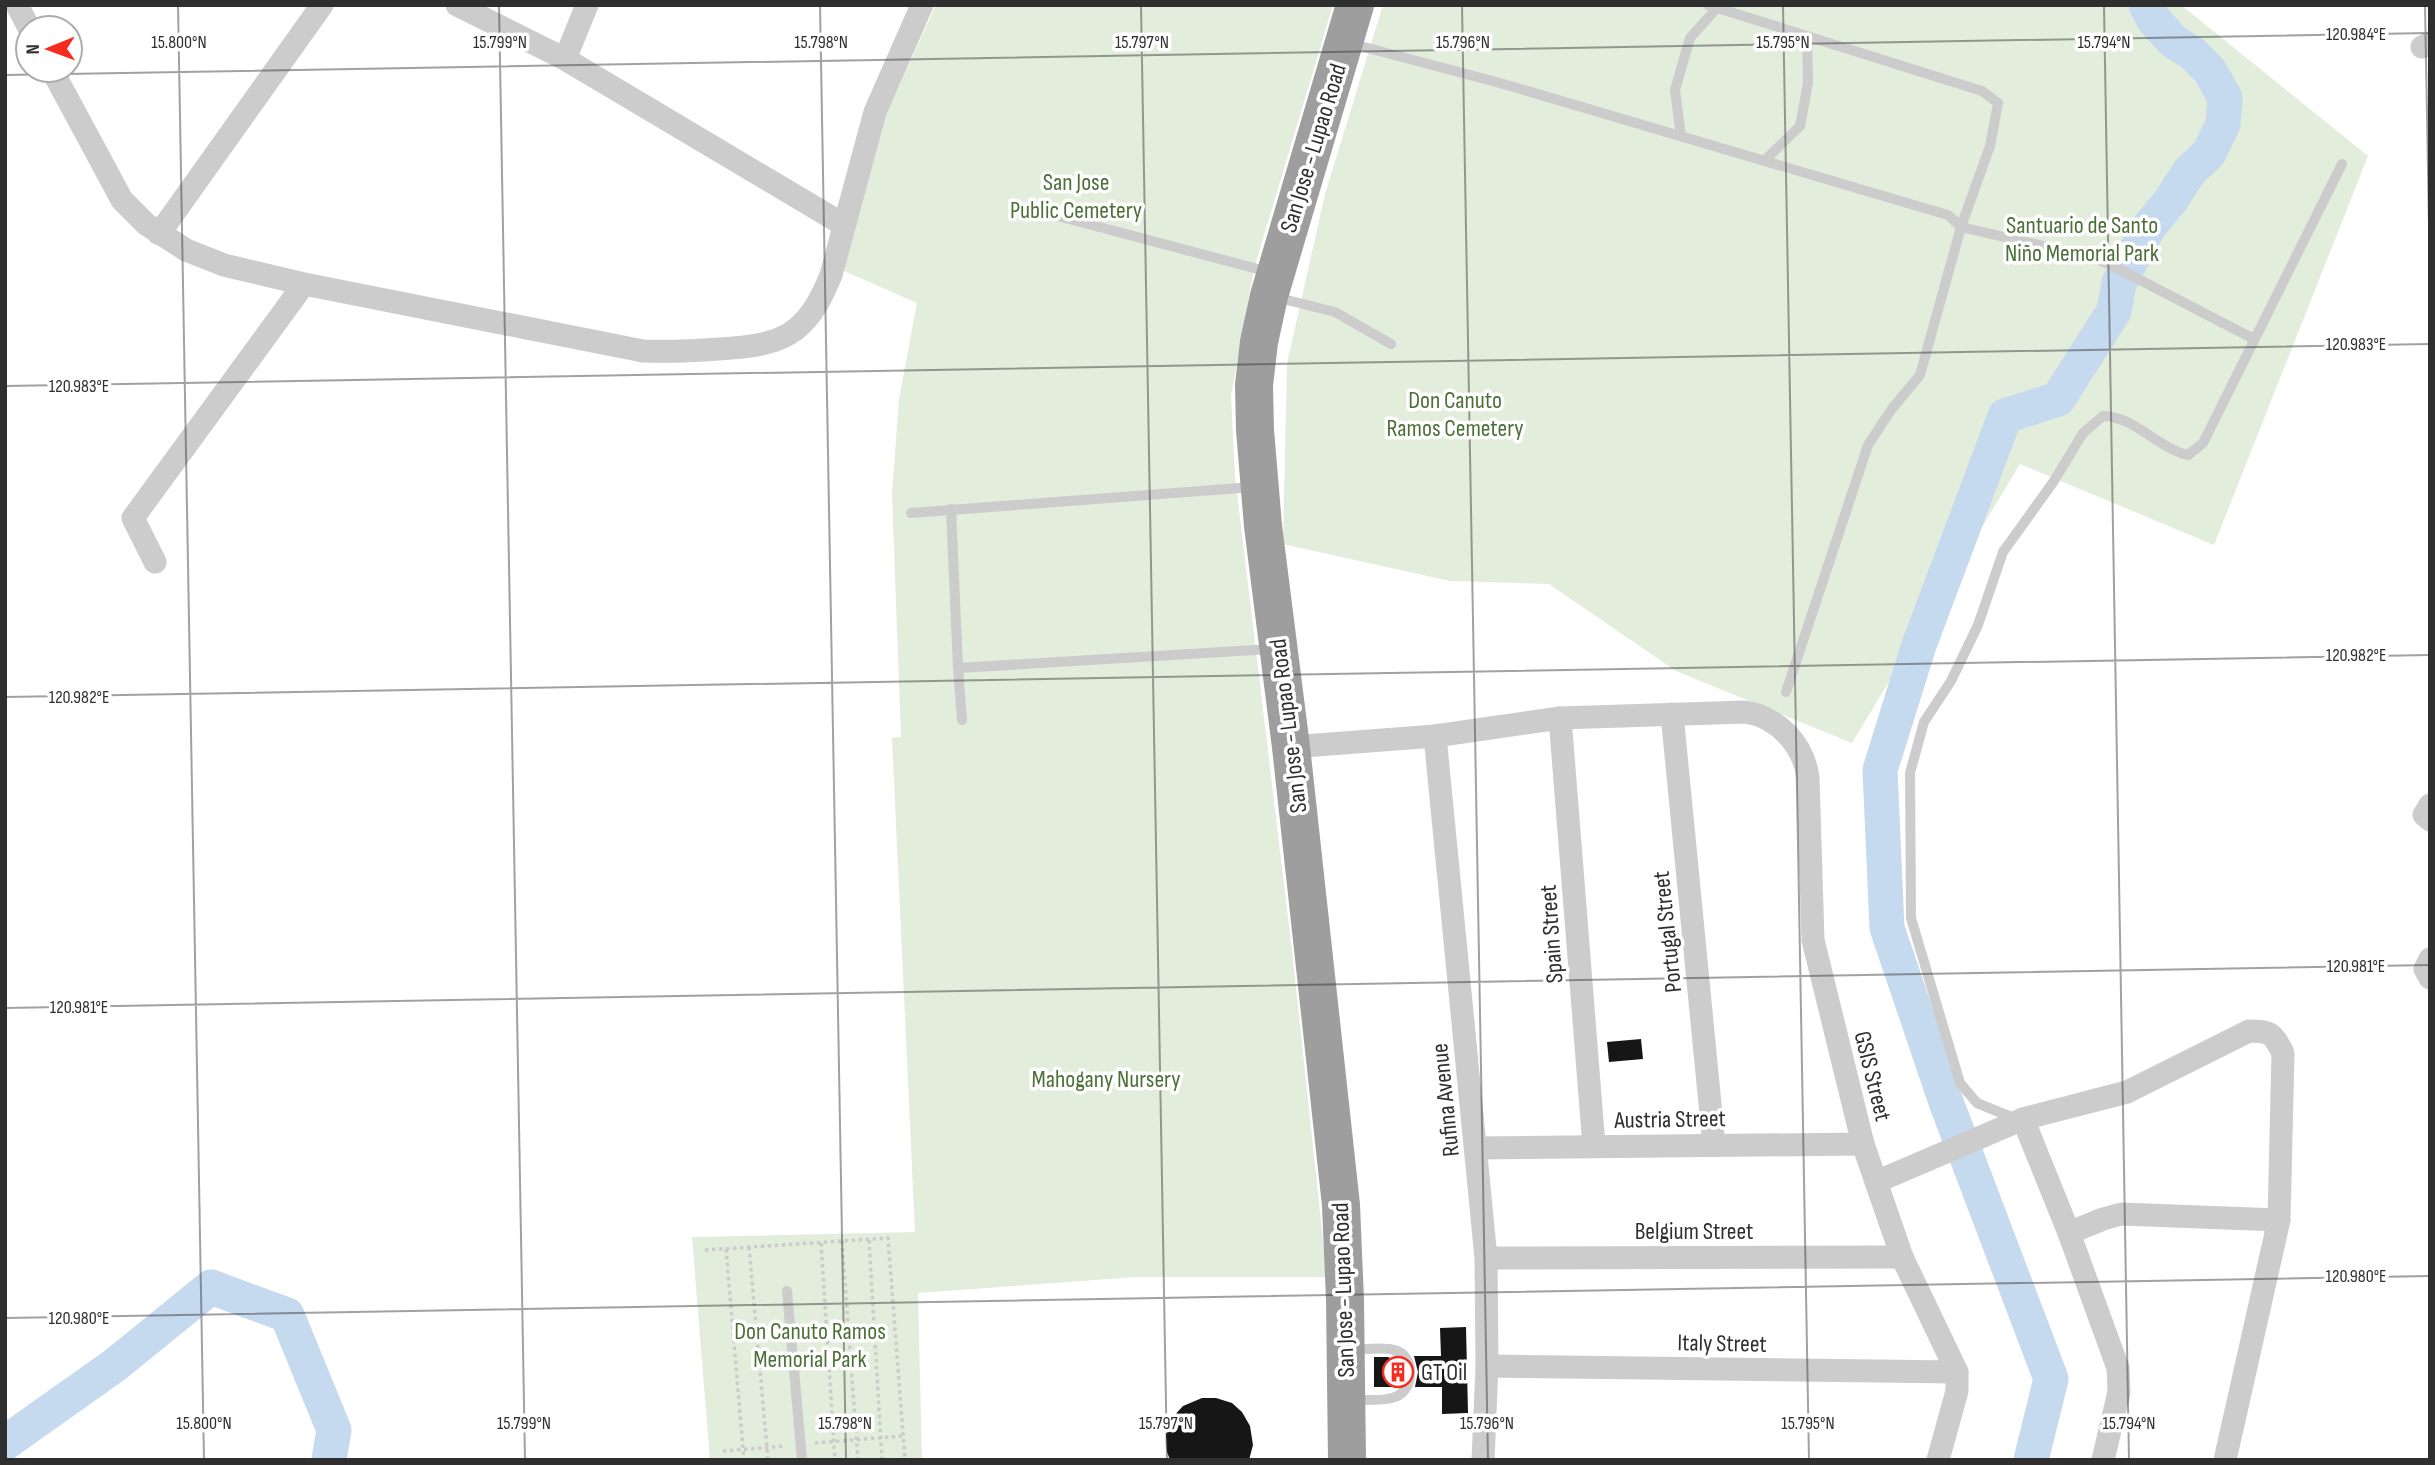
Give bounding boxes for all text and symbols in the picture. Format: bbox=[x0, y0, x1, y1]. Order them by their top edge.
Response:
north arrow bbox=[14, 14, 84, 84]
text: 120.984°E bbox=[2326, 24, 2386, 45]
text: 15.800°N bbox=[151, 32, 207, 53]
text: 15.799°N bbox=[473, 32, 527, 53]
text: 15.798°N bbox=[794, 32, 848, 53]
text: 15.797°N bbox=[1115, 32, 1169, 53]
text: 15.796°N bbox=[1436, 32, 1490, 53]
text: 15.795°N bbox=[1756, 32, 1810, 53]
text: 15.794°N bbox=[2078, 32, 2130, 53]
text: N bbox=[22, 44, 45, 55]
street label: San Jose - Lupao Road bbox=[1274, 60, 1353, 236]
park label: San Jose Public Cemetery bbox=[1010, 168, 1142, 225]
park label: Santuario de Santo Niño Memorial Park bbox=[2005, 211, 2159, 268]
text: 120.983°E bbox=[2326, 334, 2386, 355]
text: 120.983°E bbox=[49, 376, 109, 397]
park label: Don Canuto Ramos Cemetery bbox=[1387, 386, 1524, 443]
street label: San Jose - Lupao Road bbox=[1263, 637, 1314, 815]
text: 120.982°E bbox=[2326, 645, 2386, 666]
text: 120.982°E bbox=[49, 687, 109, 708]
street label: Portugal Street bbox=[1647, 870, 1688, 994]
street label: Spain Street bbox=[1534, 884, 1569, 984]
text: 120.981°E bbox=[2327, 956, 2385, 977]
text: 120.981°E bbox=[50, 997, 108, 1018]
street label: GSIS Street bbox=[1847, 1028, 1898, 1124]
street label: Rufina Avenue bbox=[1425, 1042, 1466, 1158]
park label: Mahogany Nursery bbox=[1032, 1065, 1180, 1094]
street label: Austria Street bbox=[1613, 1104, 1726, 1135]
street label: San Jose - Lupao Road bbox=[1326, 1202, 1361, 1378]
street label: Belgium Street bbox=[1635, 1217, 1753, 1246]
text: 120.980°E bbox=[2325, 1266, 2387, 1287]
text: 120.980°E bbox=[48, 1308, 110, 1329]
park label: Don Canuto Ramos Memorial Park bbox=[734, 1317, 886, 1374]
street label: Italy Street bbox=[1677, 1328, 1767, 1359]
building icon: GT Oil bbox=[1381, 1355, 1415, 1389]
place label: GT Oil bbox=[1421, 1358, 1467, 1387]
text: 15.800°N bbox=[176, 1413, 232, 1434]
text: 15.799°N bbox=[497, 1413, 551, 1434]
text: 15.798°N bbox=[818, 1413, 872, 1434]
text: 15.797°N bbox=[1139, 1413, 1193, 1434]
text: 15.796°N bbox=[1460, 1413, 1514, 1434]
text: 15.795°N bbox=[1781, 1413, 1835, 1434]
text: 15.794°N bbox=[2103, 1413, 2155, 1434]

